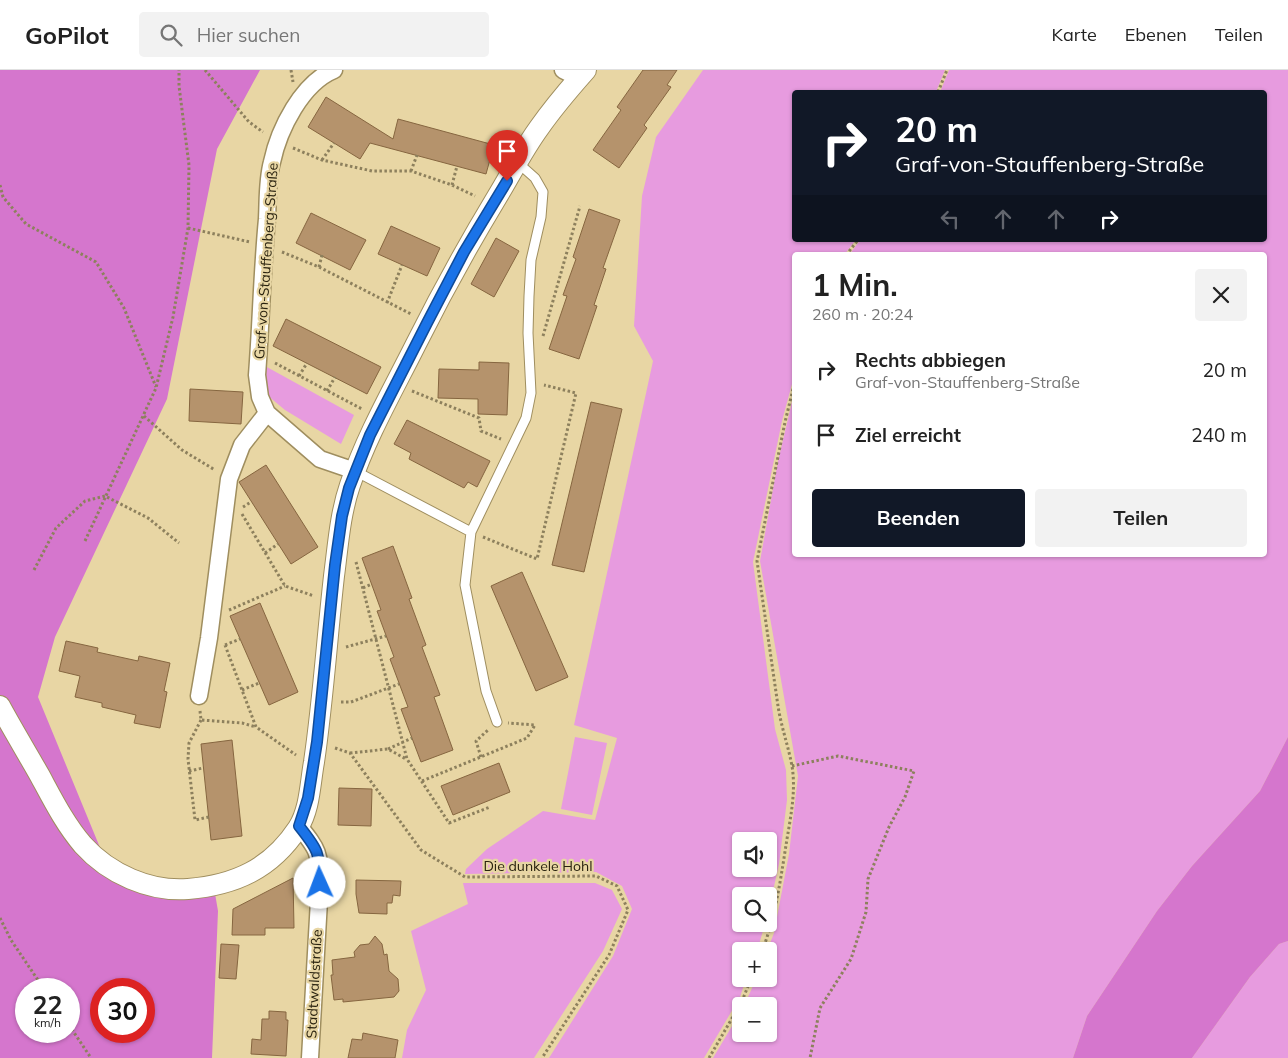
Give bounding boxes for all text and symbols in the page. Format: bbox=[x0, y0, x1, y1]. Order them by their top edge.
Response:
search box bbox=[139, 12, 489, 57]
text: GoPilot bbox=[25, 20, 109, 50]
icon: search bbox=[157, 21, 185, 49]
text: Hier suchen bbox=[197, 23, 300, 47]
text: Karte bbox=[1051, 23, 1097, 46]
text: Ebenen bbox=[1125, 23, 1187, 46]
text: Teilen bbox=[1215, 23, 1263, 46]
text: 20 m bbox=[895, 107, 978, 151]
icon: right bbox=[812, 110, 877, 175]
pin bbox=[486, 130, 528, 181]
icon: arrive bbox=[493, 137, 521, 165]
text: Graf-von-Stauffenberg-Straße bbox=[895, 150, 1204, 178]
street label: Graf-von-Stauffenberg-Straße bbox=[250, 162, 282, 360]
icon: left bbox=[936, 205, 964, 233]
icon: ahead bbox=[989, 205, 1017, 233]
icon: ahead bbox=[1042, 205, 1070, 233]
icon: right bbox=[1095, 205, 1123, 233]
text: 1 Min. bbox=[812, 266, 898, 304]
button: close bbox=[1195, 269, 1247, 321]
text: 260 m · 20:24 bbox=[812, 304, 913, 324]
text: Rechts abbiegen bbox=[855, 348, 1006, 372]
icon: right bbox=[812, 356, 840, 384]
text: 20 m bbox=[1203, 358, 1247, 382]
text: Graf-von-Stauffenberg-Straße bbox=[855, 372, 1080, 392]
icon: arrive bbox=[812, 421, 840, 449]
text: Ziel erreicht bbox=[855, 423, 961, 447]
text: 240 m bbox=[1191, 423, 1247, 447]
button: Beenden bbox=[812, 489, 1025, 547]
button: Teilen bbox=[1035, 489, 1247, 547]
map controls bbox=[732, 832, 777, 1042]
button: sound bbox=[732, 832, 777, 877]
position arrow bbox=[293, 856, 345, 908]
street label: Die dunkele Hohl bbox=[483, 857, 593, 875]
button: search bbox=[732, 887, 777, 932]
street label: Stadtwaldstraße bbox=[302, 929, 326, 1039]
button: + bbox=[732, 942, 777, 987]
speed limit sign: 30 bbox=[90, 978, 155, 1043]
text: 22 bbox=[32, 989, 63, 1020]
button: − bbox=[732, 997, 777, 1042]
text: km/h bbox=[34, 1015, 61, 1030]

